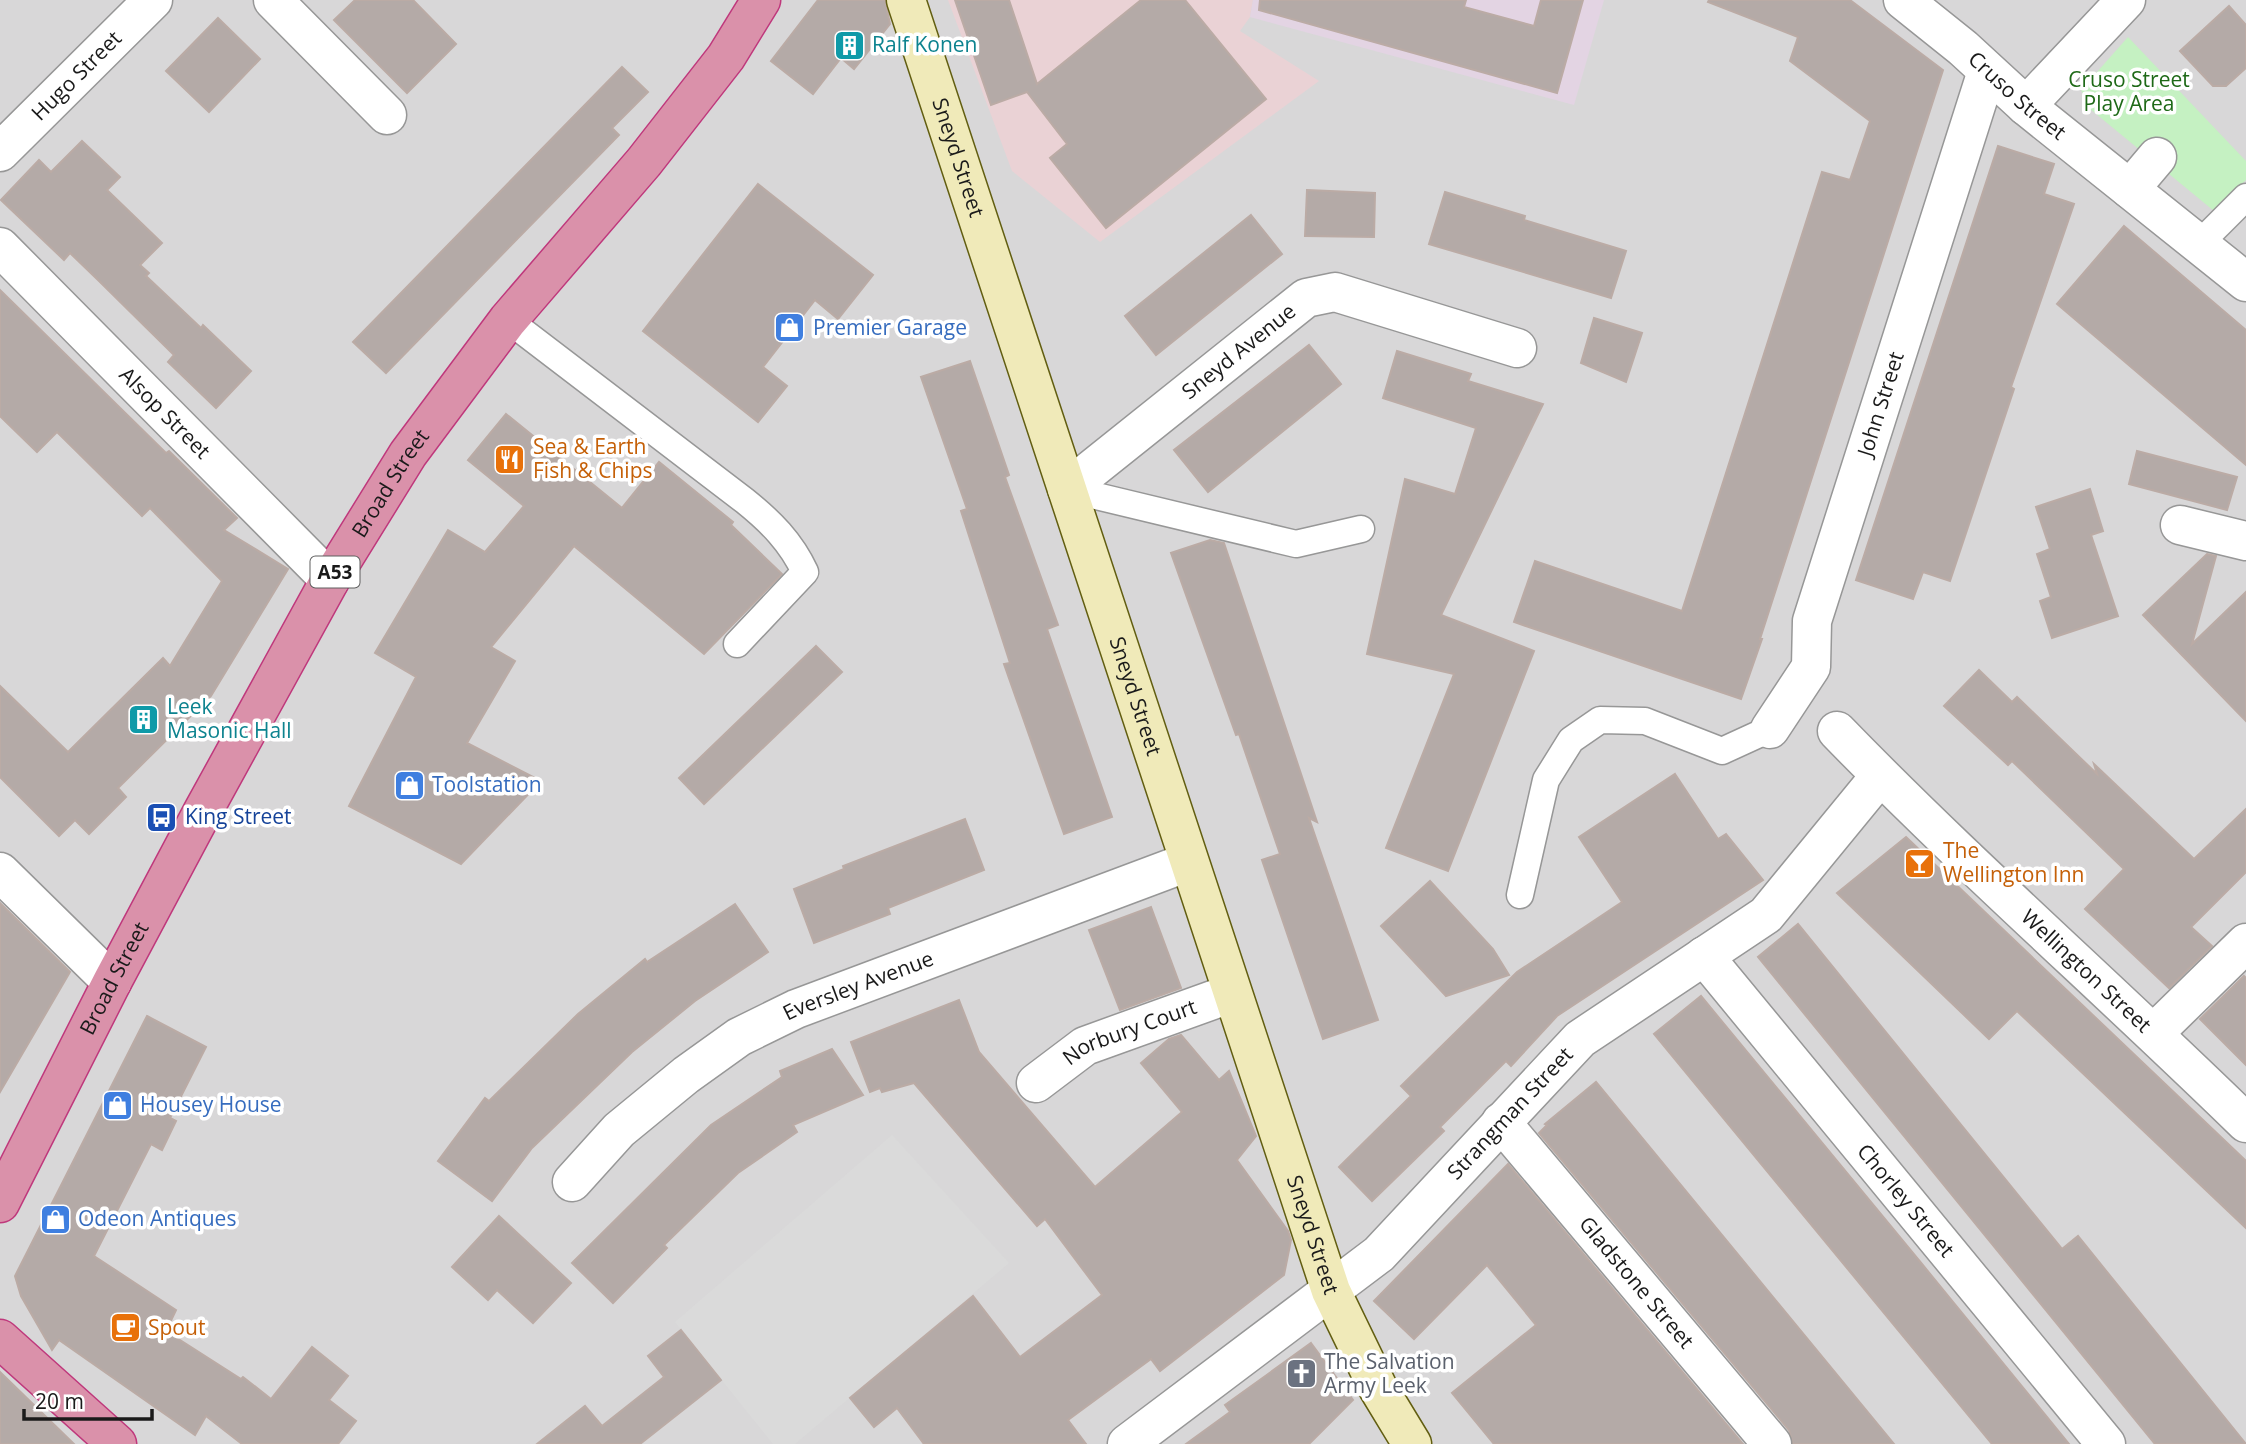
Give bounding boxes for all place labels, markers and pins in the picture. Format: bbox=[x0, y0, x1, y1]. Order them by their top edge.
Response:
building icon: Ralf Konen bbox=[832, 28, 866, 62]
place label: Ralf Konen bbox=[872, 30, 978, 58]
shop icon: Premier Garage bbox=[773, 311, 807, 345]
place label: Premier Garage bbox=[813, 313, 967, 341]
place label: Sea & Earth Fish & Chips bbox=[533, 432, 653, 484]
restaurant icon: Sea & Earth Fish & Chips bbox=[493, 442, 527, 476]
place label: Leek Masonic Hall bbox=[167, 692, 292, 744]
building icon: Leek Masonic Hall bbox=[127, 702, 161, 736]
shop icon: Toolstation bbox=[392, 768, 426, 802]
place label: Toolstation bbox=[432, 770, 542, 798]
bus stop icon: King Street bbox=[145, 800, 179, 834]
place label: King Street bbox=[185, 802, 292, 830]
place label: The Wellington Inn bbox=[1943, 836, 2084, 888]
bar icon: The Wellington Inn bbox=[1903, 846, 1937, 880]
shop icon: Housey House bbox=[100, 1088, 134, 1122]
place label: Housey House bbox=[140, 1090, 282, 1118]
shop icon: Odeon Antiques bbox=[38, 1202, 72, 1236]
place label: Odeon Antiques bbox=[78, 1204, 236, 1232]
cafe icon: Spout bbox=[108, 1311, 142, 1345]
place label: Spout bbox=[148, 1313, 205, 1341]
place label: The Salvation Army Leek bbox=[1324, 1347, 1455, 1399]
church icon: The Salvation Army Leek bbox=[1284, 1357, 1318, 1391]

